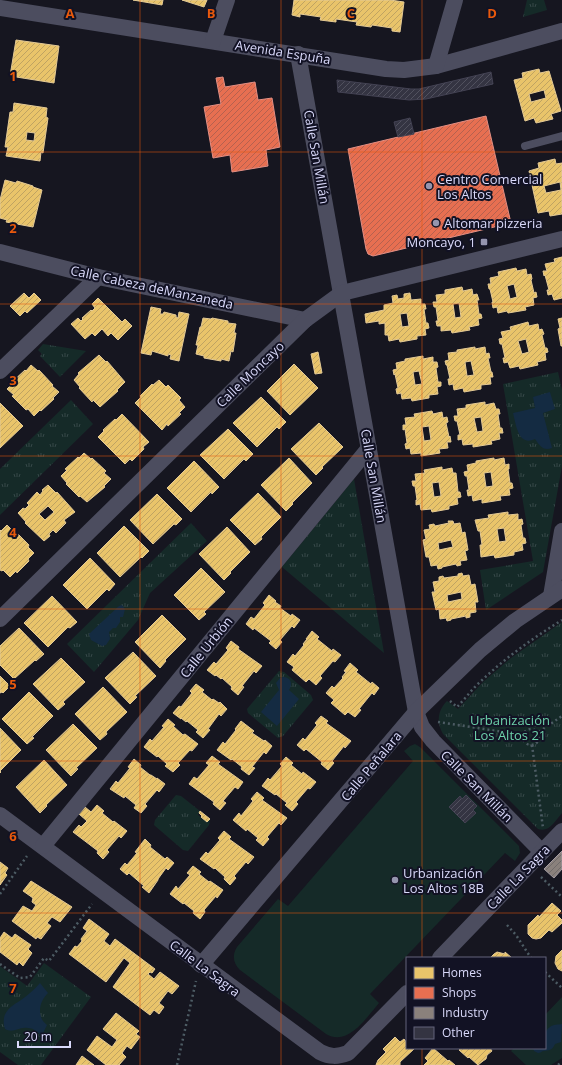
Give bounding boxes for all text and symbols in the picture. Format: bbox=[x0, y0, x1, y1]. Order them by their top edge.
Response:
text: A bbox=[66, 4, 75, 22]
text: B bbox=[207, 4, 216, 22]
text: C bbox=[347, 4, 355, 22]
text: D bbox=[487, 4, 497, 22]
street label: Avenida Espuña bbox=[234, 36, 332, 68]
text: 1 bbox=[9, 67, 17, 85]
street label: Calle San Millán bbox=[300, 109, 334, 205]
place label: Centro Comercial Los Altos bbox=[437, 170, 542, 203]
marker: Centro Comercial Los Altos bbox=[424, 181, 434, 191]
place label: Altomar pizzeria bbox=[444, 214, 542, 232]
marker: Altomar pizzeria bbox=[431, 218, 441, 228]
text: 2 bbox=[9, 219, 17, 237]
place label: Moncayo, 1 bbox=[407, 233, 476, 251]
marker: Moncayo, 1 bbox=[479, 237, 489, 247]
street label: Calle Cabeza deManzaneda bbox=[69, 261, 235, 313]
street label: Calle Moncayo bbox=[212, 337, 288, 411]
text: 3 bbox=[9, 371, 17, 389]
street label: Calle San Millán bbox=[357, 428, 391, 524]
text: 4 bbox=[9, 523, 17, 541]
street label: Calle Urbión bbox=[176, 612, 236, 682]
text: 5 bbox=[9, 675, 17, 693]
park label: Urbanización Los Altos 21 bbox=[470, 711, 550, 744]
street label: Calle Peñalara bbox=[336, 727, 406, 805]
street label: Calle San Millán bbox=[437, 746, 517, 826]
text: 6 bbox=[9, 827, 17, 845]
street label: Calle La Sagra bbox=[482, 841, 554, 913]
place label: Urbanización Los Altos 18B bbox=[403, 864, 484, 897]
marker: Urbanización Los Altos 18B bbox=[390, 875, 400, 885]
street label: Calle La Sagra bbox=[166, 936, 244, 1000]
legend bbox=[406, 957, 546, 1049]
text: Homes bbox=[442, 964, 482, 981]
text: 7 bbox=[9, 979, 17, 997]
text: Shops bbox=[442, 984, 477, 1001]
text: Industry bbox=[442, 1004, 489, 1021]
scale bar bbox=[18, 1023, 70, 1049]
text: Other bbox=[442, 1024, 475, 1041]
text: 20 m bbox=[24, 1028, 52, 1045]

